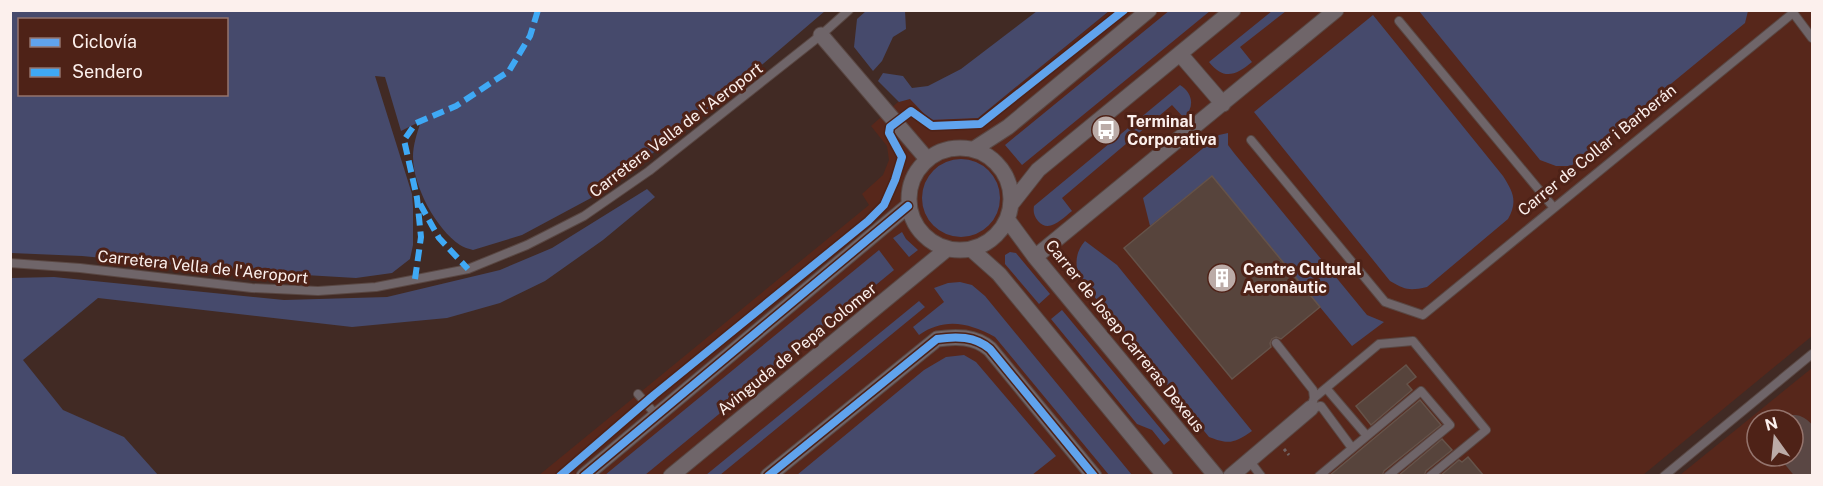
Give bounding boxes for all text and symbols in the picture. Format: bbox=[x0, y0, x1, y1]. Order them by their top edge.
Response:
legend bbox=[18, 18, 228, 96]
text: Ciclovía bbox=[72, 31, 137, 52]
street label: Carretera Vella de l'Aeroport bbox=[586, 59, 766, 201]
text: Sendero bbox=[72, 61, 143, 82]
street label: Carrer de Collar i Barberán bbox=[1514, 80, 1680, 220]
place label: Terminal Corporativa bbox=[1127, 112, 1216, 149]
bus stop icon: Terminal Corporativa bbox=[1090, 114, 1122, 146]
street label: Carrer de Josep Carreras Dexeus bbox=[1042, 236, 1208, 436]
street label: Carretera Vella de l'Aeroport bbox=[97, 246, 309, 288]
place label: Centre Cultural Aeronàutic bbox=[1243, 260, 1362, 297]
building icon: Centre Cultural Aeronàutic bbox=[1206, 262, 1238, 294]
street label: Avinguda de Pepa Colomer bbox=[714, 279, 880, 419]
north arrow bbox=[1745, 408, 1805, 468]
text: N bbox=[1763, 413, 1780, 435]

